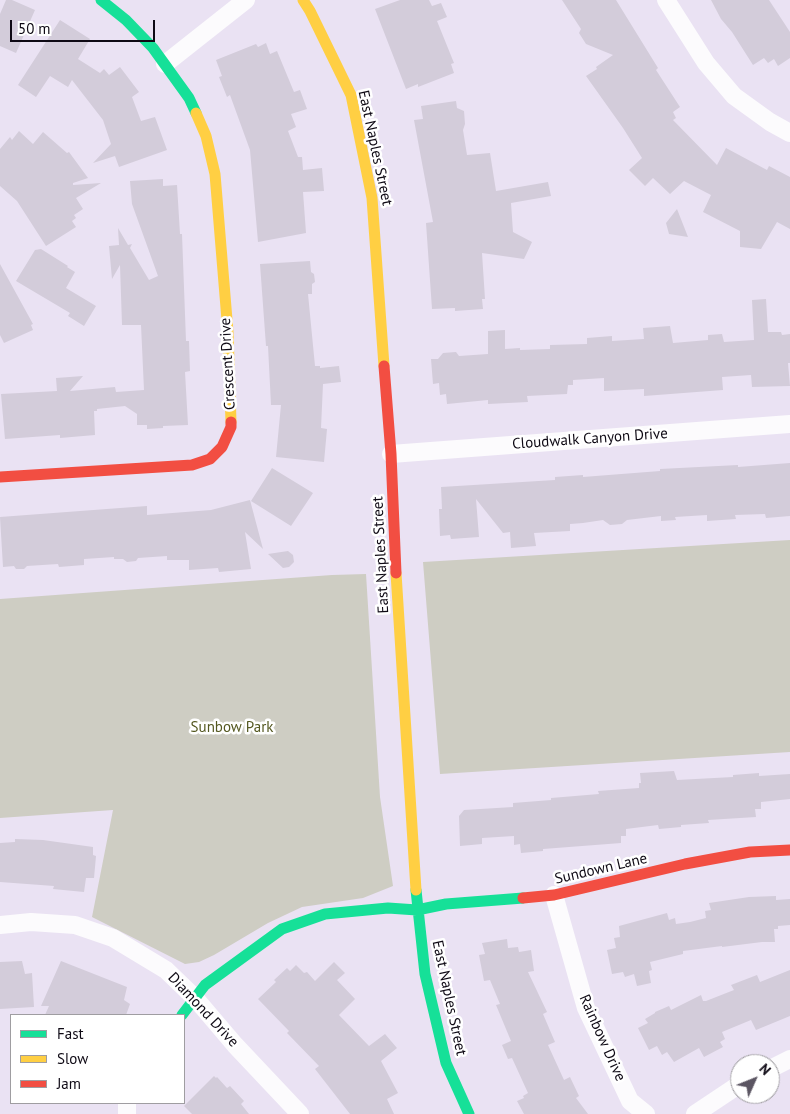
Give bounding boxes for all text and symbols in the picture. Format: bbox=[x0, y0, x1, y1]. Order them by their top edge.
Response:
scale bar bbox=[12, 10, 158, 42]
text: 50 m bbox=[18, 19, 51, 38]
street label: East Naples Street bbox=[354, 89, 396, 207]
street label: Crescent Drive bbox=[217, 317, 239, 411]
street label: Cloudwalk Canyon Drive bbox=[512, 425, 668, 453]
street label: East Naples Street bbox=[369, 496, 393, 614]
park label: Sunbow Park bbox=[191, 719, 273, 737]
street label: Sundown Lane bbox=[553, 850, 649, 888]
street label: East Naples Street bbox=[428, 939, 470, 1057]
street label: Diamond Drive bbox=[164, 969, 242, 1051]
street label: Rainbow Drive bbox=[575, 992, 629, 1084]
legend bbox=[10, 1014, 185, 1104]
text: Fast bbox=[57, 1024, 84, 1043]
text: Slow bbox=[57, 1049, 88, 1068]
north arrow bbox=[730, 1054, 780, 1104]
text: N bbox=[755, 1060, 775, 1079]
text: Jam bbox=[57, 1074, 81, 1093]

